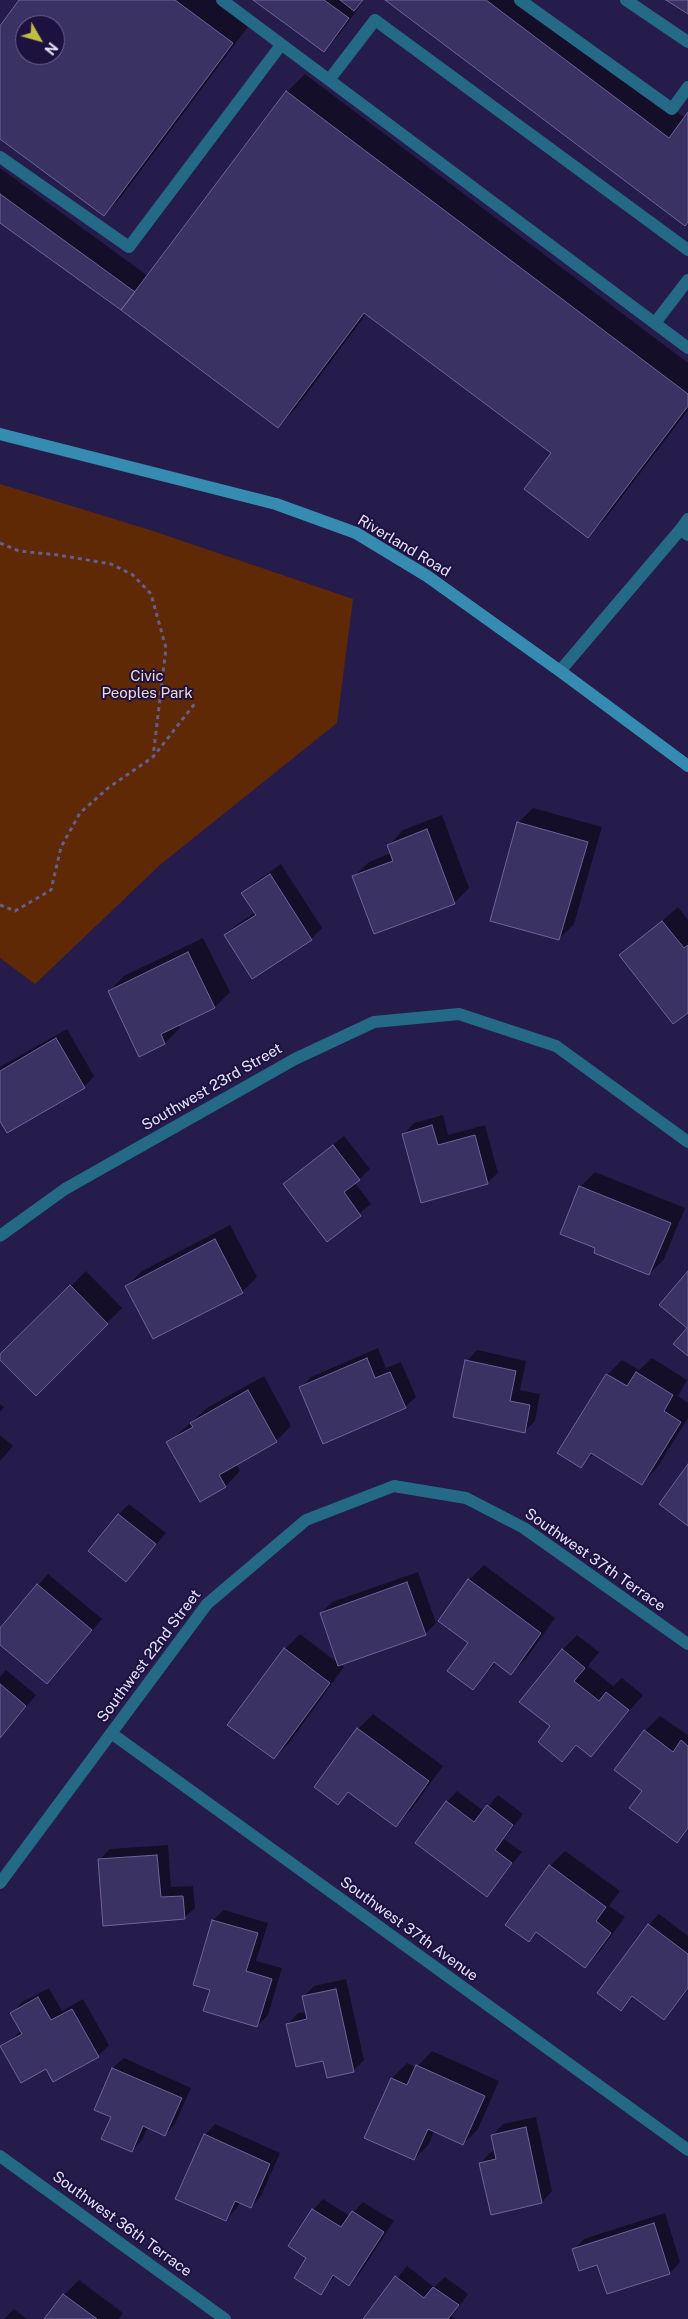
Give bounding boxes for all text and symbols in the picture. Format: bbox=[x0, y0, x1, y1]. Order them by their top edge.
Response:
north arrow bbox=[15, 15, 65, 65]
text: N bbox=[41, 39, 61, 58]
street label: Riverland Road bbox=[354, 511, 454, 581]
park label: Civic Peoples Park bbox=[101, 667, 193, 702]
street label: Southwest 23rd Street bbox=[139, 1039, 285, 1135]
street label: Southwest 37th Terrace bbox=[521, 1505, 669, 1615]
street label: Southwest 22nd Street bbox=[93, 1586, 205, 1726]
street label: Southwest 37th Avenue bbox=[336, 1873, 482, 1985]
street label: Southwest 36th Terrace bbox=[49, 2167, 195, 2281]

